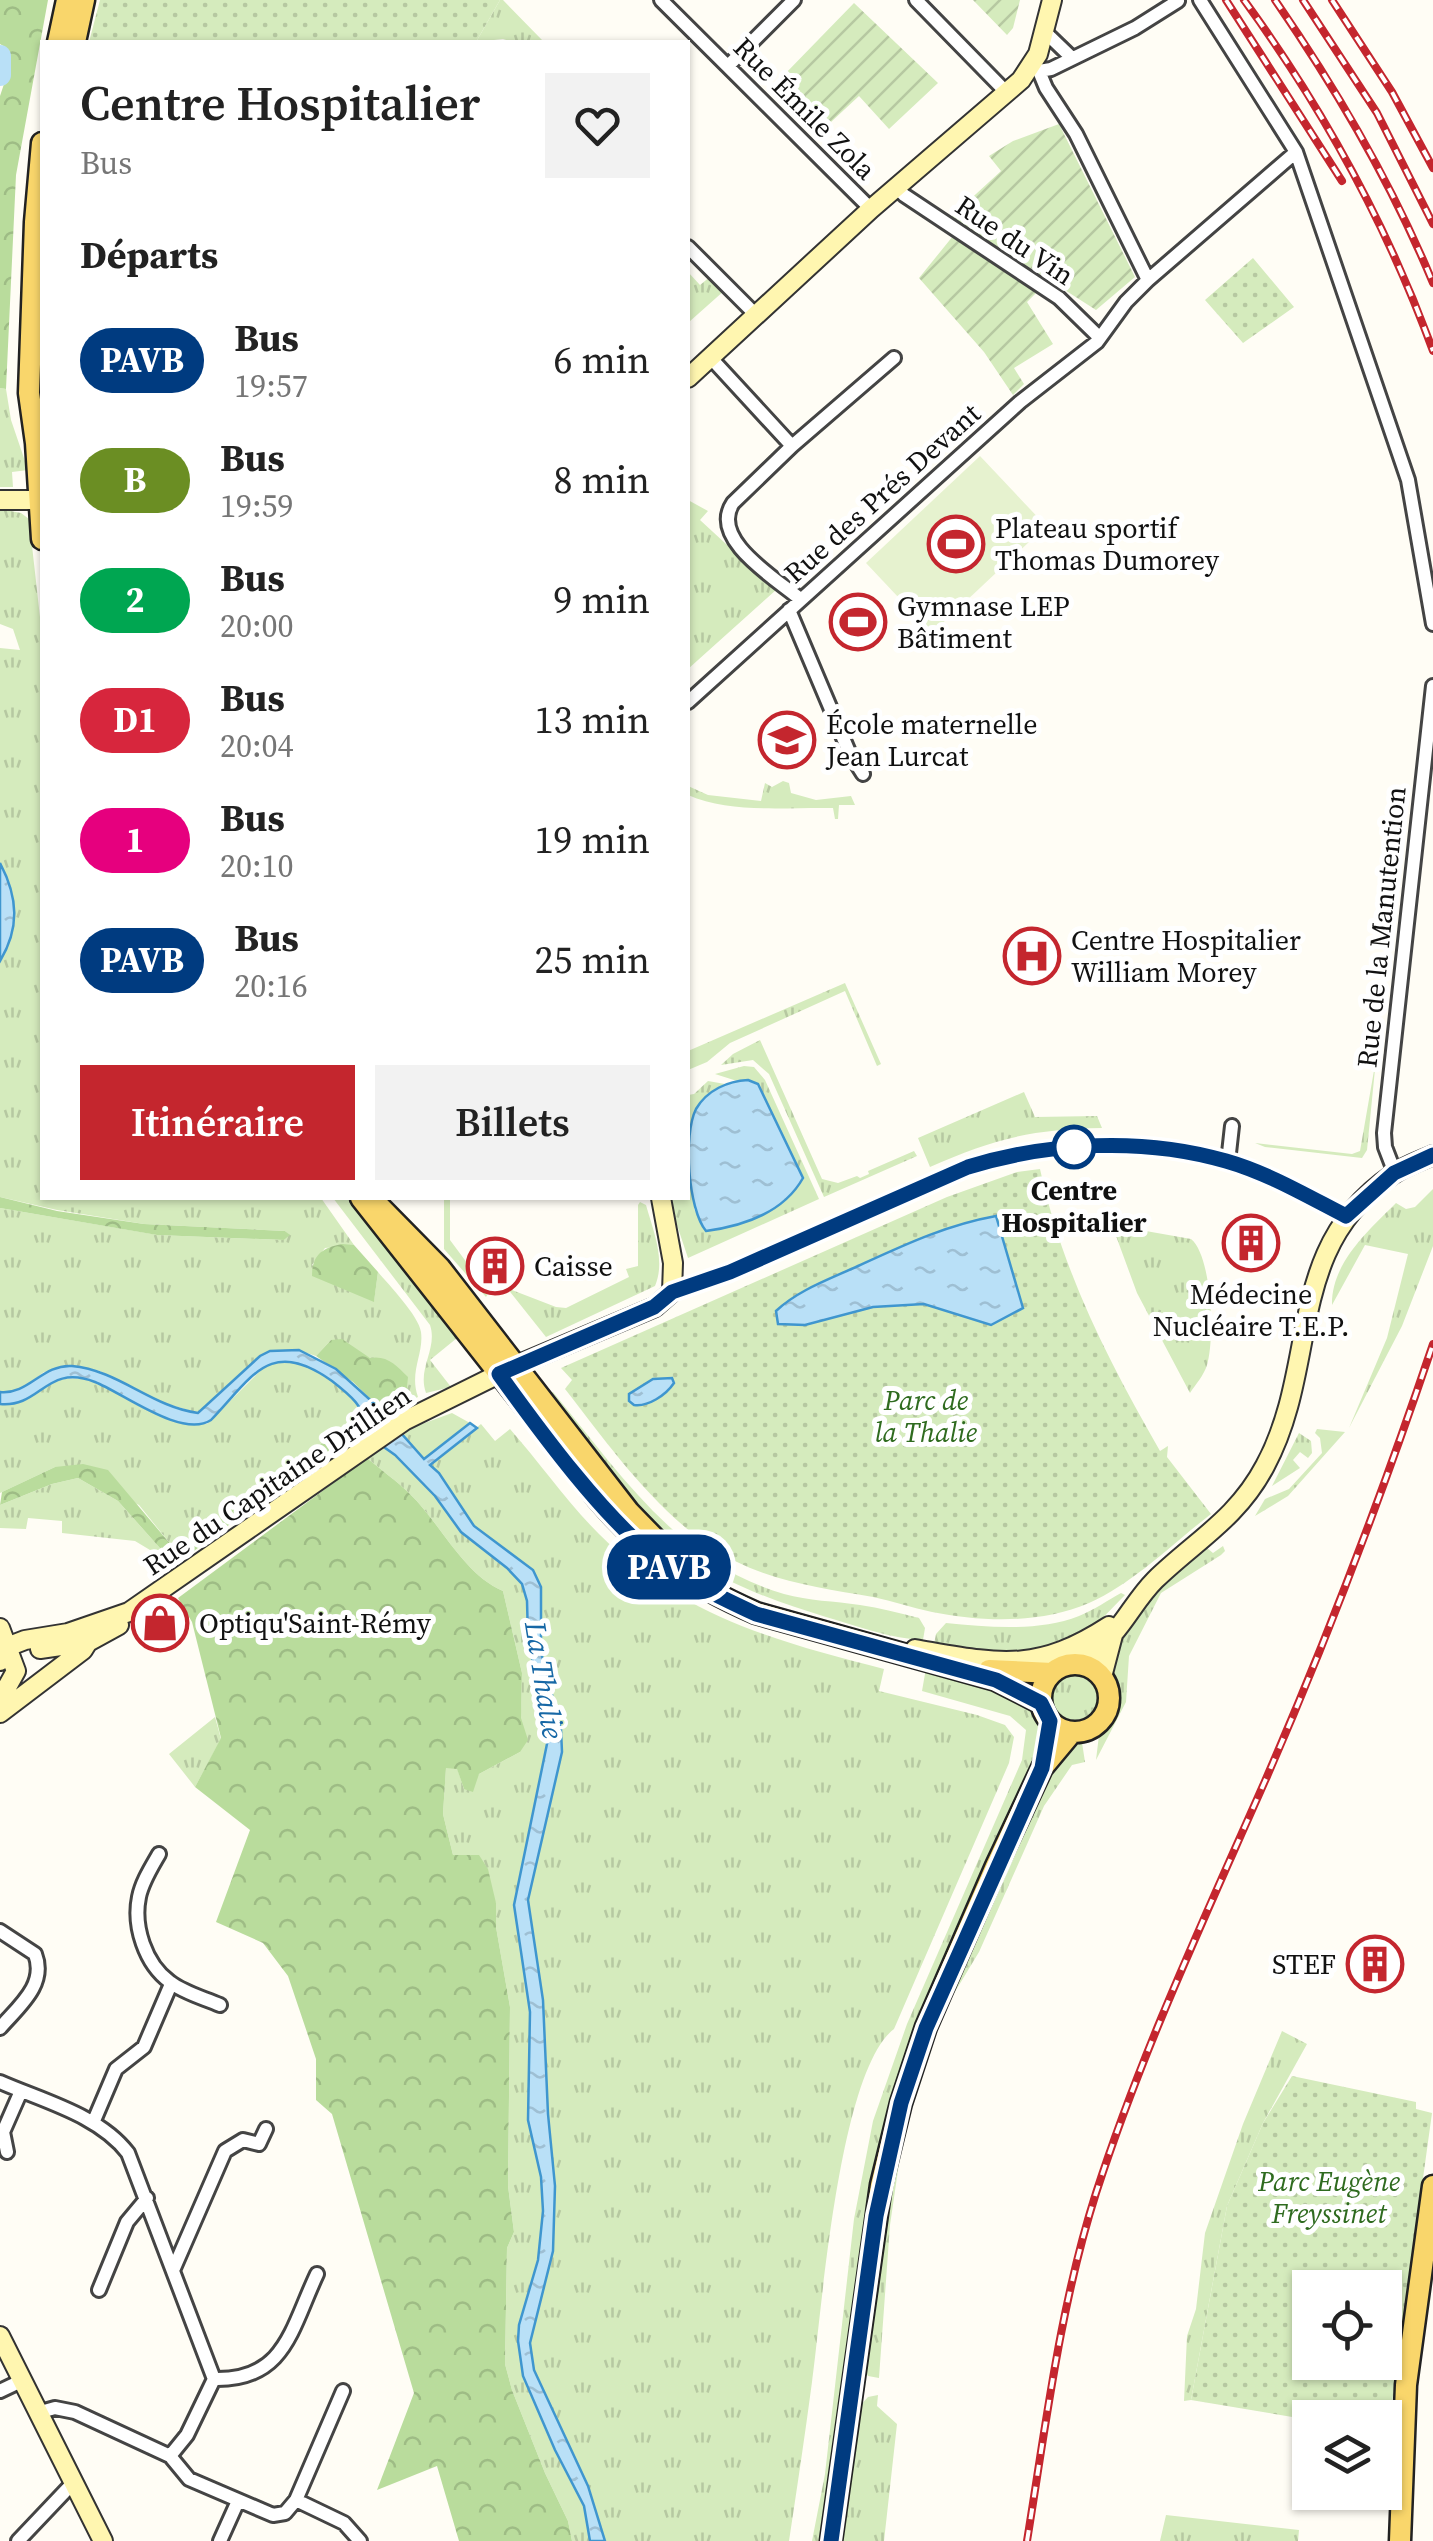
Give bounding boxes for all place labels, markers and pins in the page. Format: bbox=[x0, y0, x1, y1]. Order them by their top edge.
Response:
place label: Plateau sportif Thomas Dumorey bbox=[995, 509, 1220, 579]
sports icon: Plateau sportif Thomas Dumorey bbox=[926, 514, 986, 574]
place label: Gymnase LEP Bâtiment bbox=[897, 587, 1069, 657]
sports icon: Gymnase LEP Bâtiment bbox=[828, 592, 888, 652]
place label: École maternelle Jean Lurcat bbox=[825, 705, 1037, 775]
school or university icon: École maternelle Jean Lurcat bbox=[757, 710, 817, 770]
place label: Centre Hospitalier William Morey bbox=[1071, 921, 1301, 991]
hospital icon: Centre Hospitalier William Morey bbox=[1002, 926, 1062, 986]
marker: Centre Hospitalier bbox=[1053, 1126, 1095, 1168]
place label: Centre Hospitalier bbox=[1001, 1171, 1147, 1241]
building icon: Médecine Nucléaire T.E.P. bbox=[1221, 1213, 1281, 1273]
building icon: Caisse bbox=[465, 1236, 525, 1296]
place label: Caisse bbox=[534, 1247, 613, 1285]
place label: Médecine Nucléaire T.E.P. bbox=[1153, 1275, 1349, 1345]
shop icon: Optiqu'Saint-Rémy bbox=[130, 1593, 190, 1653]
place label: Optiqu'Saint-Rémy bbox=[199, 1604, 431, 1642]
building icon: STEF bbox=[1345, 1934, 1405, 1994]
place label: STEF bbox=[1272, 1945, 1336, 1983]

